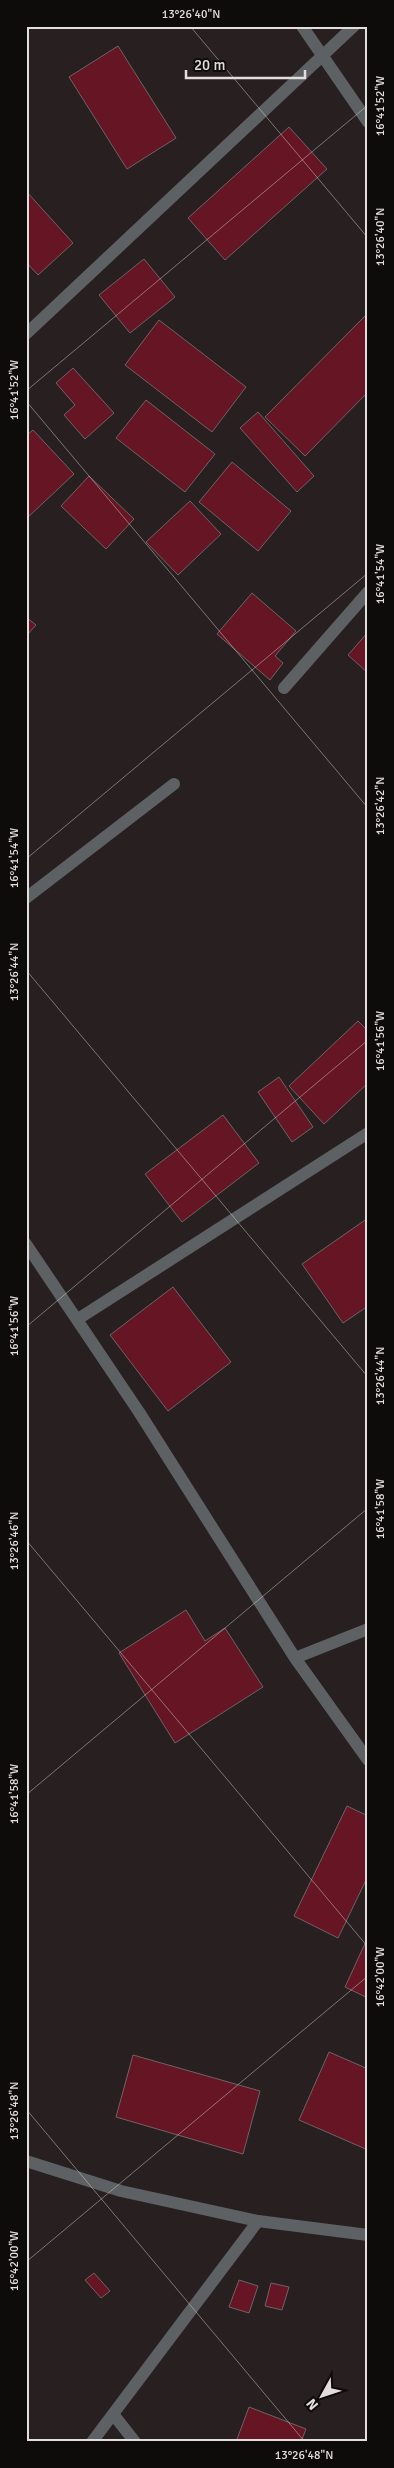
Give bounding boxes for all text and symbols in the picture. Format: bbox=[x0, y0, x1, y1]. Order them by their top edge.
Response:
text: 13°26'40"N bbox=[162, 7, 220, 22]
scale bar bbox=[186, 48, 305, 80]
text: 20 m bbox=[194, 56, 225, 74]
text: 16°41'52"W bbox=[373, 76, 388, 136]
text: 13°26'40"N bbox=[373, 208, 388, 266]
text: 16°41'52"W bbox=[7, 360, 22, 420]
text: 16°41'54"W bbox=[373, 544, 388, 604]
text: 13°26'42"N bbox=[373, 777, 388, 835]
text: 16°41'54"W bbox=[7, 828, 22, 888]
text: 13°26'44"N bbox=[7, 943, 22, 1001]
text: 16°41'56"W bbox=[373, 1011, 388, 1071]
text: 16°41'56"W bbox=[7, 1296, 22, 1356]
text: 13°26'44"N bbox=[373, 1347, 388, 1405]
text: 16°41'58"W bbox=[373, 1479, 388, 1539]
text: 13°26'46"N bbox=[7, 1512, 22, 1570]
text: 16°41'58"W bbox=[7, 1764, 22, 1824]
text: 16°42'00"W bbox=[373, 1947, 388, 2007]
text: 13°26'48"N bbox=[7, 2082, 22, 2140]
text: 16°42'00"W bbox=[7, 2231, 22, 2291]
north arrow bbox=[296, 2370, 346, 2420]
text: N bbox=[303, 2395, 322, 2413]
text: 13°26'48"N bbox=[275, 2448, 333, 2463]

